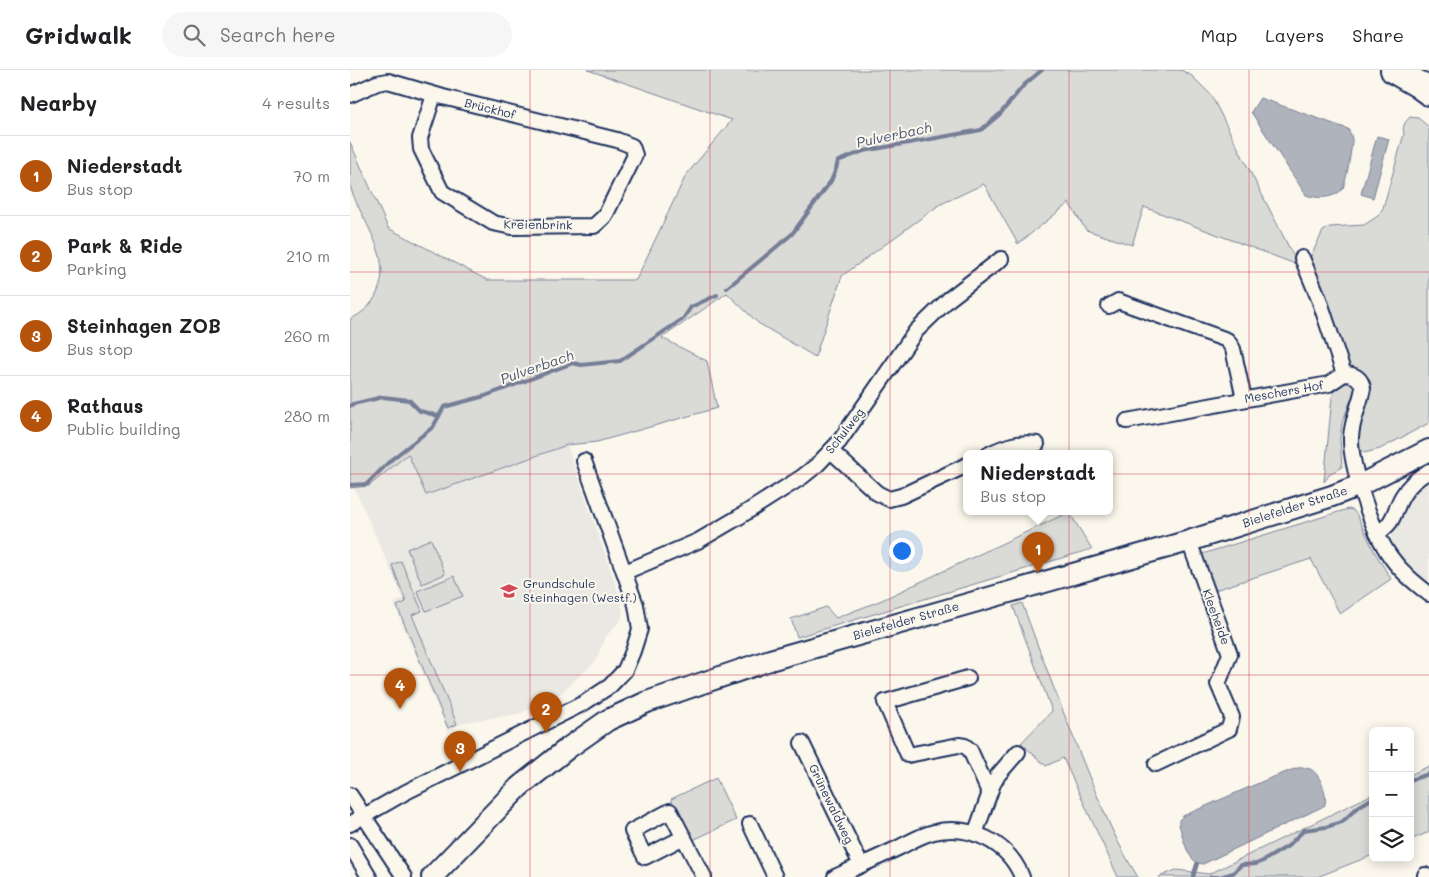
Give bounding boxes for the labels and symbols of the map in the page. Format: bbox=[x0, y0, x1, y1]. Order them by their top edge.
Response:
street label: Brückhof bbox=[463, 94, 518, 122]
water label: Pulverbach bbox=[854, 117, 933, 152]
street label: Kreienbrink bbox=[503, 215, 573, 233]
water label: Pulverbach bbox=[498, 345, 576, 388]
street label: Meschers Hof bbox=[1243, 376, 1325, 406]
street label: Schulweg bbox=[821, 404, 867, 457]
street label: Bielefelder Straße bbox=[1240, 482, 1349, 531]
pin: 1 bbox=[1022, 532, 1054, 573]
your location bbox=[889, 538, 915, 564]
place label: Grundschule Steinhagen (Westf.) bbox=[523, 575, 637, 605]
school or university icon: Grundschule Steinhagen (Westf.) bbox=[499, 581, 519, 601]
street label: Kleeheide bbox=[1199, 587, 1234, 647]
street label: Bielefelder Straße bbox=[851, 597, 961, 643]
pin: 4 bbox=[384, 668, 416, 709]
pin: 2 bbox=[530, 692, 562, 733]
pin: 3 bbox=[444, 731, 476, 772]
street label: Grünewaldweg bbox=[806, 761, 858, 846]

